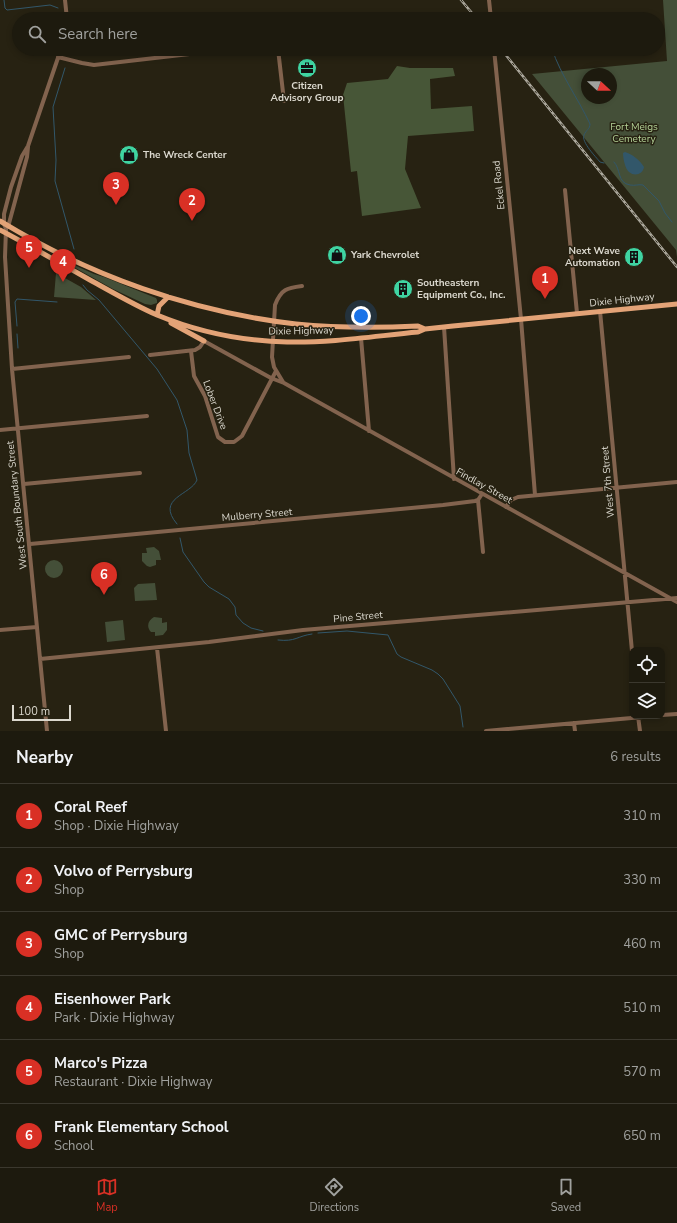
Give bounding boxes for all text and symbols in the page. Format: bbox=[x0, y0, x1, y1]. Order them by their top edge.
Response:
search box bbox=[12, 12, 665, 56]
icon: search bbox=[26, 23, 48, 45]
text: Search here bbox=[58, 24, 138, 44]
office icon: Citizen Advisory Group bbox=[296, 57, 318, 79]
north arrow bbox=[581, 68, 617, 104]
place label: Citizen Advisory Group bbox=[271, 79, 343, 105]
park label: Fort Meigs Cemetery bbox=[610, 120, 658, 146]
shop icon: The Wreck Center bbox=[118, 144, 140, 166]
place label: The Wreck Center bbox=[143, 148, 227, 162]
street label: Eckel Road bbox=[489, 160, 509, 210]
pin: 3 bbox=[103, 172, 129, 205]
pin: 2 bbox=[179, 188, 205, 221]
pin: 5 bbox=[16, 235, 42, 268]
shop icon: Yark Chevrolet bbox=[326, 244, 348, 266]
place label: Next Wave Automation bbox=[565, 244, 621, 270]
building icon: Next Wave Automation bbox=[623, 246, 645, 268]
place label: Yark Chevrolet bbox=[350, 248, 419, 262]
pin: 4 bbox=[50, 249, 76, 282]
pin: 1 bbox=[532, 266, 558, 299]
place label: Southeastern Equipment Co., Inc. bbox=[417, 276, 506, 302]
building icon: Southeastern Equipment Co., Inc. bbox=[392, 278, 414, 300]
street label: Dixie Highway bbox=[589, 290, 656, 310]
your location bbox=[351, 306, 371, 326]
street label: Dixie Highway bbox=[268, 323, 335, 339]
street label: Lober Drive bbox=[199, 378, 231, 432]
street label: West South Boundary Street bbox=[3, 440, 31, 570]
street label: West 7th Street bbox=[598, 445, 618, 518]
street label: Findlay Street bbox=[453, 465, 515, 508]
street label: Mulberry Street bbox=[221, 505, 293, 525]
pin: 6 bbox=[91, 562, 117, 595]
street label: Pine Street bbox=[333, 608, 384, 626]
map controls bbox=[629, 647, 665, 719]
button: locate bbox=[629, 647, 665, 683]
button: layers bbox=[629, 683, 665, 719]
scale bar bbox=[12, 703, 71, 722]
text: 100 m bbox=[18, 704, 50, 719]
text: Nearby bbox=[16, 746, 73, 769]
text: 6 results bbox=[610, 748, 661, 766]
text: Coral Reef bbox=[54, 797, 127, 817]
text: 1 bbox=[25, 807, 33, 825]
text: 310 m bbox=[623, 807, 661, 825]
text: Shop · Dixie Highway bbox=[54, 817, 179, 835]
text: Volvo of Perrysburg bbox=[54, 861, 193, 881]
text: 2 bbox=[25, 871, 33, 889]
text: 330 m bbox=[623, 871, 661, 889]
text: Shop bbox=[54, 881, 84, 899]
text: GMC of Perrysburg bbox=[54, 925, 188, 945]
text: 3 bbox=[25, 935, 33, 953]
text: 460 m bbox=[623, 935, 661, 953]
text: Shop bbox=[54, 945, 84, 963]
text: Eisenhower Park bbox=[54, 989, 171, 1009]
text: 4 bbox=[25, 999, 33, 1017]
text: 510 m bbox=[623, 999, 661, 1017]
text: Park · Dixie Highway bbox=[54, 1009, 175, 1027]
text: Marco's Pizza bbox=[54, 1053, 148, 1073]
text: 5 bbox=[25, 1063, 33, 1081]
text: 570 m bbox=[623, 1063, 661, 1081]
text: Restaurant · Dixie Highway bbox=[54, 1073, 212, 1091]
text: Frank Elementary School bbox=[54, 1117, 229, 1137]
text: 6 bbox=[25, 1127, 33, 1145]
text: 650 m bbox=[623, 1127, 661, 1145]
text: School bbox=[54, 1137, 94, 1155]
tab: Map bbox=[96, 1176, 118, 1215]
tab: Directions bbox=[310, 1176, 359, 1215]
tab: Saved bbox=[551, 1176, 581, 1215]

